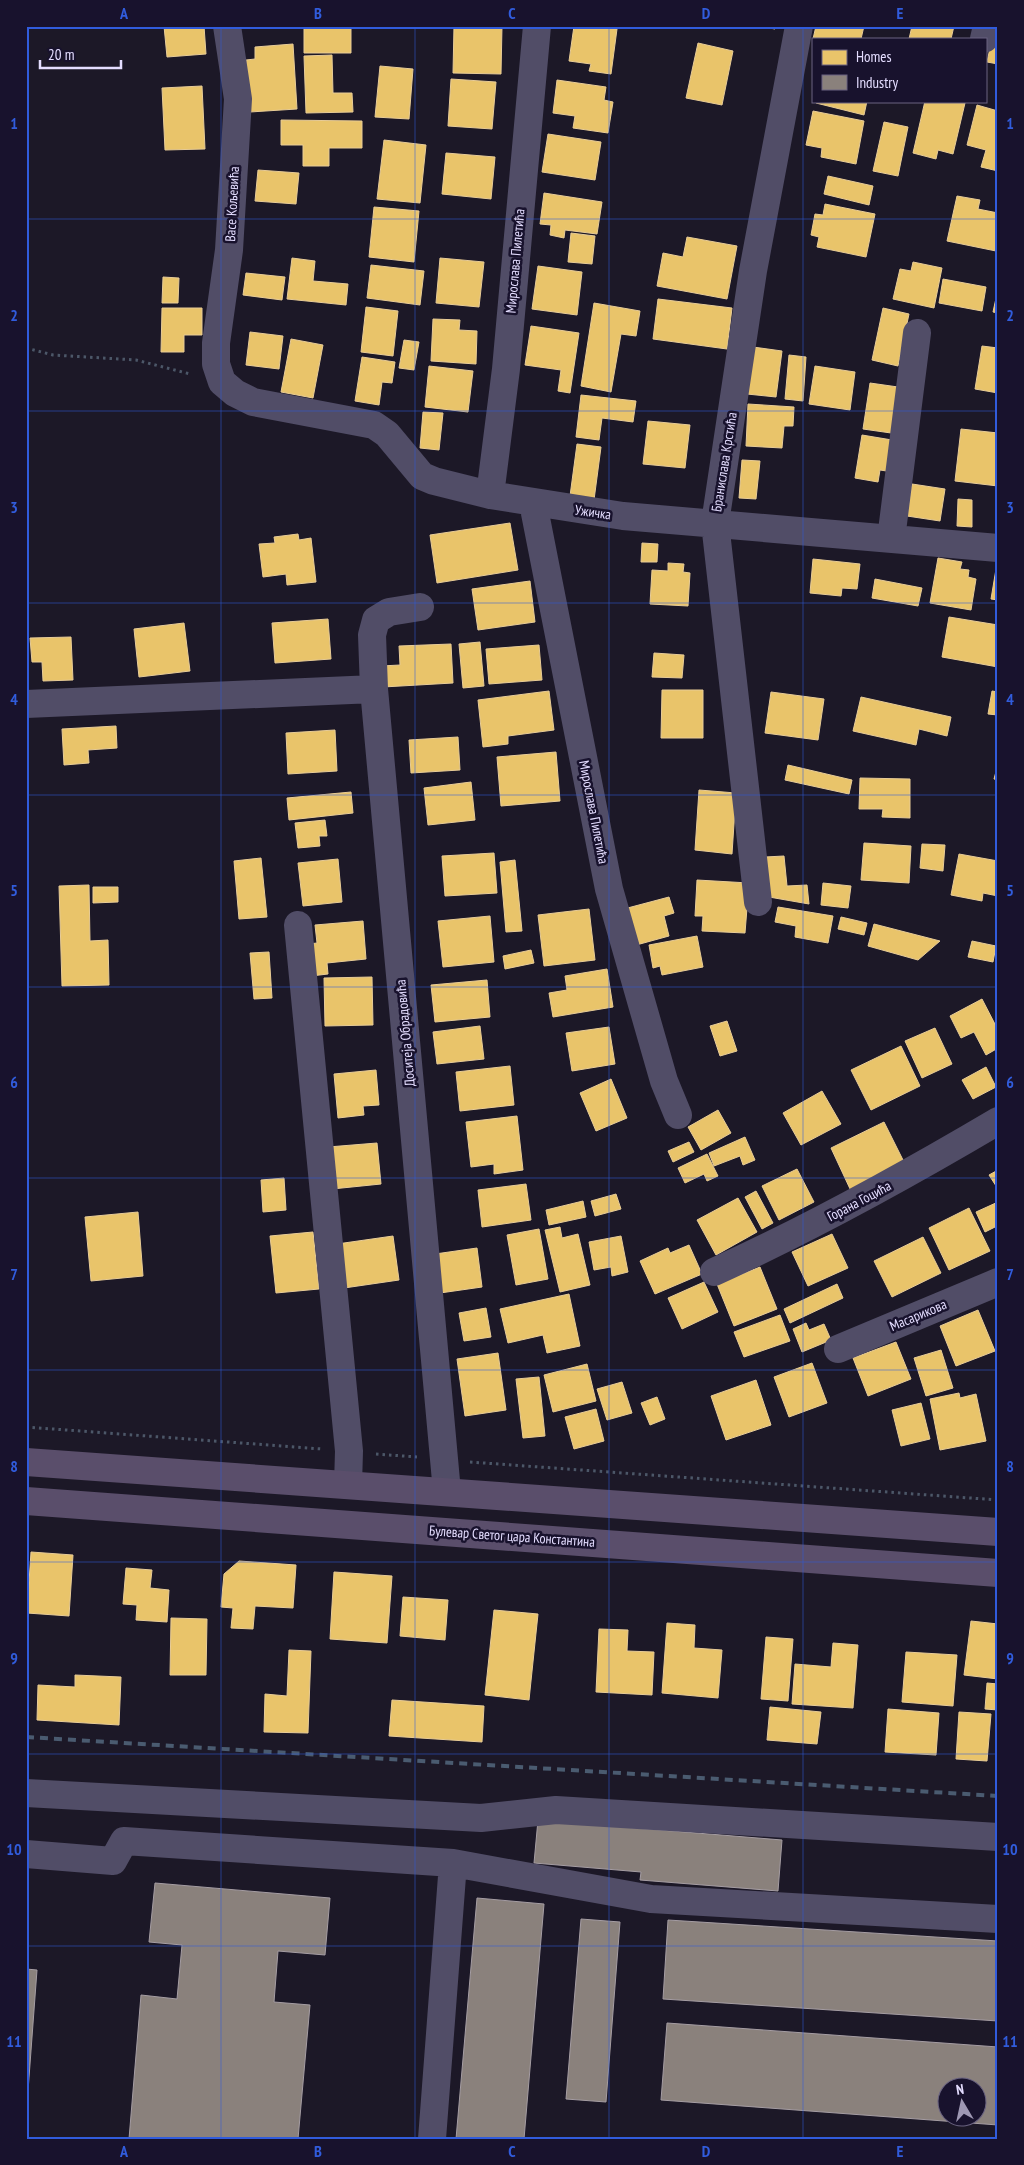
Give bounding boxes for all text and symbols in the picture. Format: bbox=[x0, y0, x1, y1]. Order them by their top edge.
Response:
text: A bbox=[119, 3, 129, 23]
text: B bbox=[314, 3, 322, 23]
text: C bbox=[508, 3, 516, 23]
text: D bbox=[702, 3, 711, 23]
text: E bbox=[897, 3, 904, 23]
scale bar bbox=[40, 38, 121, 70]
legend bbox=[812, 38, 986, 102]
text: 20 m bbox=[48, 45, 74, 64]
text: Homes bbox=[856, 47, 892, 66]
text: Industry bbox=[856, 73, 898, 92]
text: 1 bbox=[10, 113, 18, 133]
text: 1 bbox=[1006, 113, 1014, 133]
street label: Васе Кољевића bbox=[221, 166, 243, 242]
street label: Мирослава Пилетића bbox=[501, 208, 529, 314]
text: 2 bbox=[10, 305, 18, 325]
text: 2 bbox=[1006, 305, 1014, 325]
street label: Бранислава Крстића bbox=[707, 411, 741, 513]
text: 3 bbox=[10, 497, 18, 517]
text: 3 bbox=[1006, 497, 1014, 517]
street label: Ужичка bbox=[574, 501, 612, 523]
text: 4 bbox=[10, 689, 18, 709]
text: 4 bbox=[1006, 689, 1014, 709]
street label: Мирослава Пилетића bbox=[575, 759, 613, 865]
text: 5 bbox=[10, 880, 18, 900]
text: 5 bbox=[1006, 880, 1014, 900]
street label: Доситеја Обрадовића bbox=[391, 979, 419, 1087]
text: 6 bbox=[10, 1072, 18, 1092]
text: 6 bbox=[1006, 1072, 1014, 1092]
street label: Горана Гоцића bbox=[824, 1177, 894, 1225]
text: 7 bbox=[10, 1264, 18, 1284]
text: 7 bbox=[1006, 1264, 1014, 1284]
street label: Масарикова bbox=[887, 1295, 949, 1335]
text: 8 bbox=[10, 1456, 18, 1476]
text: 8 bbox=[1006, 1456, 1014, 1476]
street label: Булевар Светог цара Константина bbox=[428, 1521, 596, 1551]
text: 9 bbox=[10, 1648, 18, 1668]
text: 9 bbox=[1006, 1648, 1014, 1668]
text: 10 bbox=[6, 1839, 22, 1859]
text: 10 bbox=[1002, 1839, 1018, 1859]
text: 11 bbox=[6, 2031, 22, 2051]
text: 11 bbox=[1002, 2031, 1018, 2051]
north arrow bbox=[936, 2078, 986, 2128]
text: N bbox=[955, 2080, 965, 2099]
text: A bbox=[119, 2141, 129, 2161]
text: B bbox=[314, 2141, 322, 2161]
text: C bbox=[508, 2141, 516, 2161]
text: D bbox=[702, 2141, 711, 2161]
text: E bbox=[897, 2141, 904, 2161]

